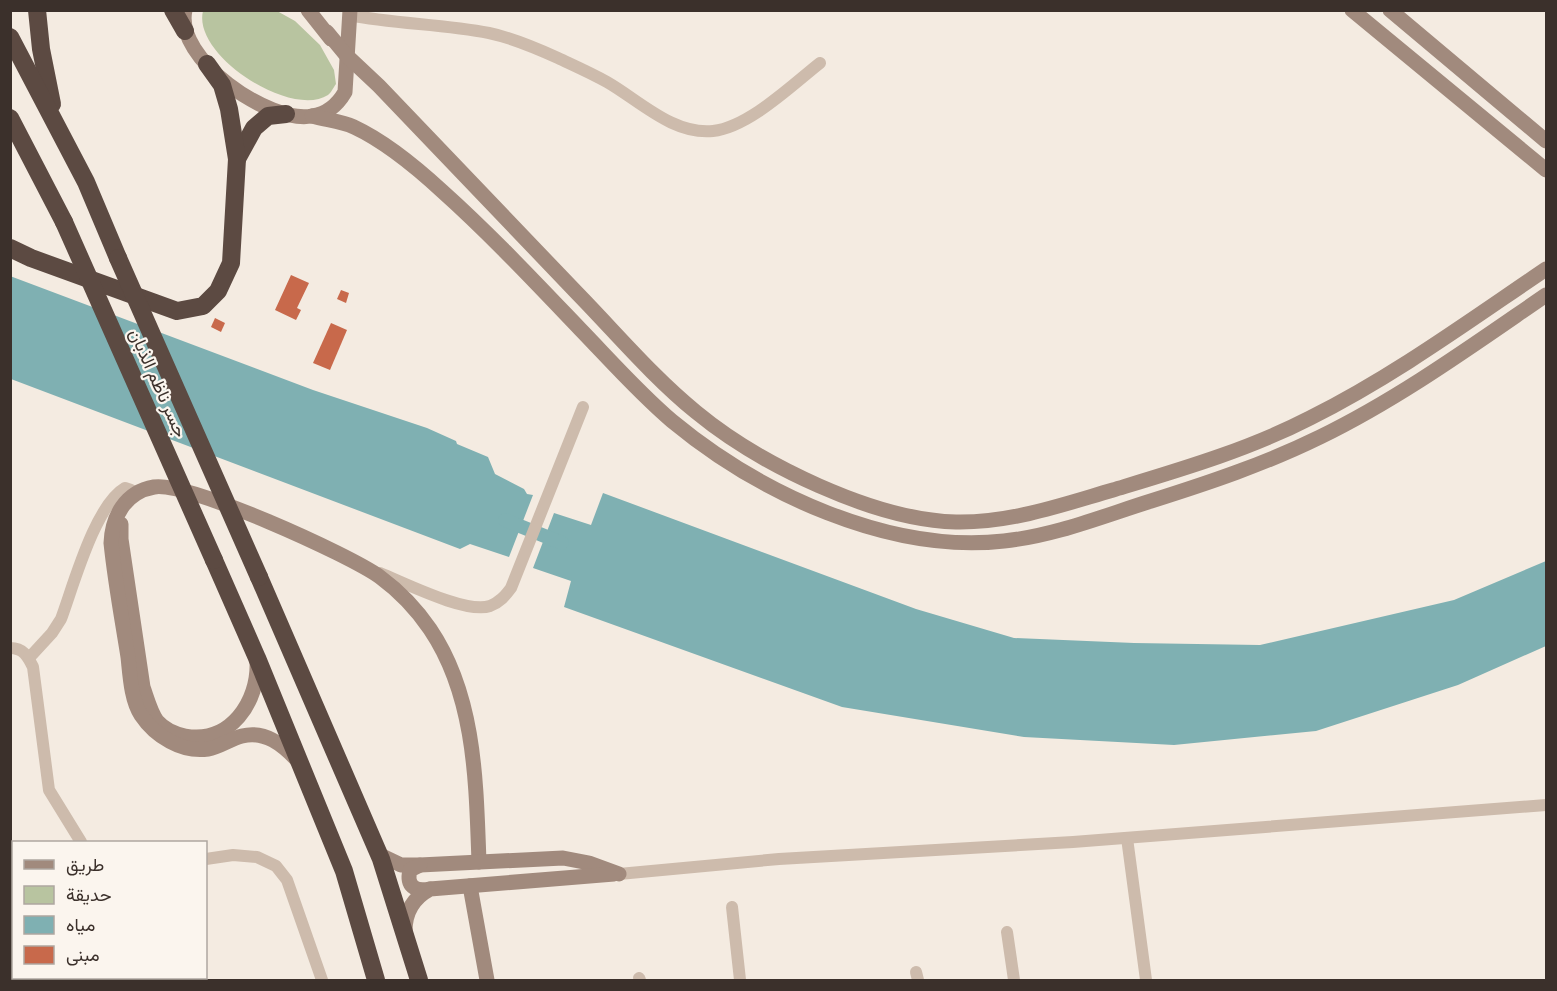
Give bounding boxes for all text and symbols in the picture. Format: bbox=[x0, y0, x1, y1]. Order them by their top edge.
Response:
street label: جسر ناظم الذبان bbox=[123, 325, 192, 441]
legend bbox=[12, 841, 207, 979]
text: طريق bbox=[66, 854, 104, 876]
text: حديقة bbox=[66, 884, 112, 905]
text: مياه bbox=[66, 914, 95, 935]
text: مبنى bbox=[66, 944, 100, 966]

